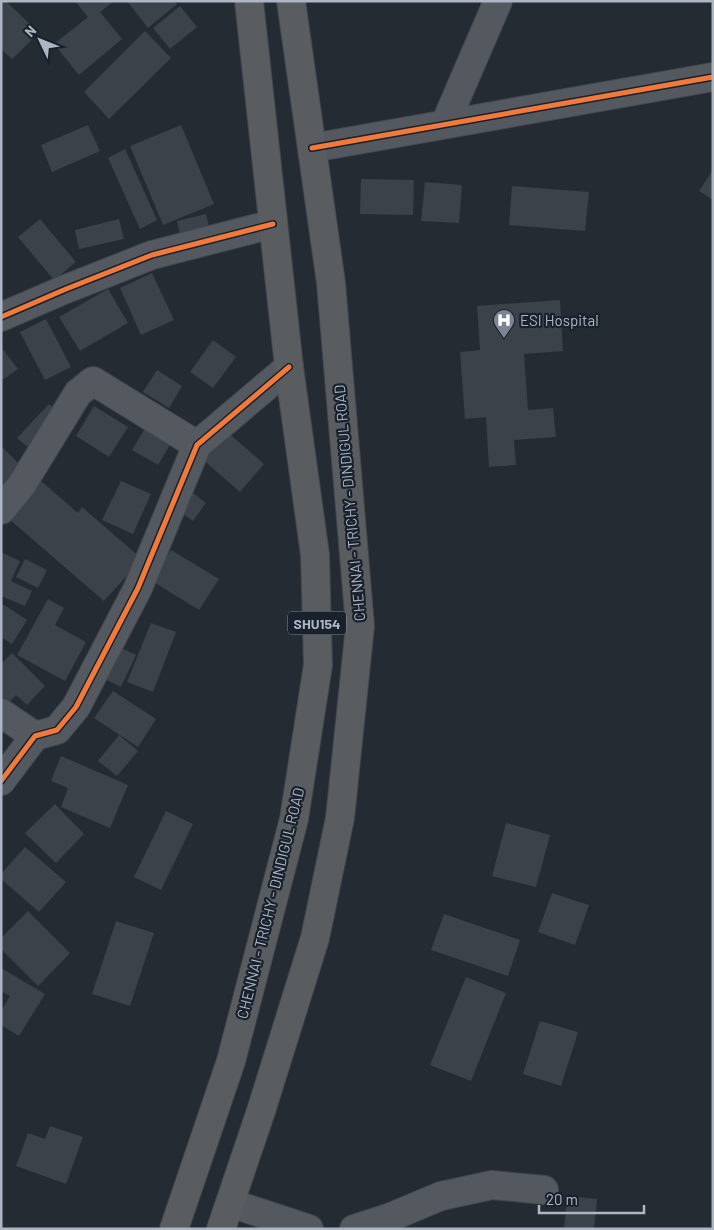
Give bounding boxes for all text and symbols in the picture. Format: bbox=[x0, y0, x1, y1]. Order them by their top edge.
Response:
north arrow bbox=[15, 15, 65, 65]
text: N bbox=[21, 22, 40, 40]
hospital icon: ESI Hospital bbox=[492, 308, 516, 339]
place label: ESI Hospital bbox=[520, 311, 599, 329]
street label: CHENNAI - TRICHY - DINDIGUL ROAD bbox=[330, 384, 368, 622]
road number: SHU154 bbox=[288, 612, 346, 634]
street label: CHENNAI - TRICHY - DINDIGUL ROAD bbox=[233, 786, 307, 1020]
scale bar bbox=[539, 1182, 644, 1214]
text: 20 m bbox=[546, 1190, 578, 1208]

